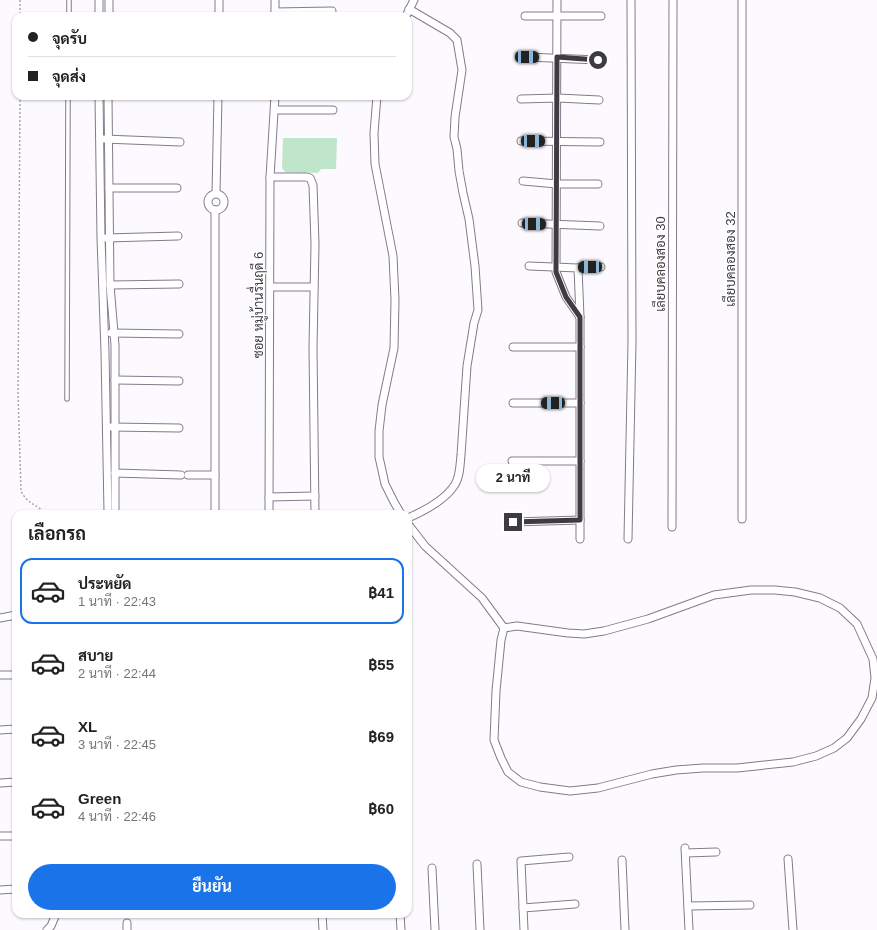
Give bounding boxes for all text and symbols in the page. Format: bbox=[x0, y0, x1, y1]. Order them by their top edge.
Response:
text: จุดรับ bbox=[52, 30, 87, 47]
car bbox=[515, 51, 539, 63]
route start bbox=[589, 51, 607, 69]
text: จุดส่ง bbox=[52, 68, 86, 85]
car bbox=[521, 135, 545, 147]
street label: เลียบคลองสอง 32 bbox=[721, 211, 738, 307]
street label: เลียบคลองสอง 30 bbox=[651, 216, 668, 312]
car bbox=[522, 218, 546, 230]
street label: ซอย หมู่บ้านรื่นฤดี 6 bbox=[246, 252, 268, 358]
car bbox=[578, 261, 602, 273]
car bbox=[541, 397, 565, 409]
callout: 2 นาที bbox=[476, 464, 550, 492]
text: 2 นาที bbox=[496, 470, 530, 485]
route end bbox=[504, 513, 522, 531]
text: เลือกรถ bbox=[28, 524, 86, 544]
icon: car bbox=[30, 573, 66, 609]
text: ประหยัด bbox=[78, 575, 131, 592]
text: ฿41 bbox=[368, 584, 394, 601]
text: 1 นาที · 22:43 bbox=[78, 594, 156, 609]
icon: car bbox=[30, 645, 66, 681]
text: สบาย bbox=[78, 647, 113, 664]
text: ฿55 bbox=[368, 656, 394, 673]
text: 2 นาที · 22:44 bbox=[78, 666, 156, 681]
icon: car bbox=[30, 717, 66, 753]
text: XL bbox=[78, 718, 97, 735]
text: ฿69 bbox=[368, 728, 394, 745]
text: 3 นาที · 22:45 bbox=[78, 737, 156, 752]
icon: car bbox=[30, 789, 66, 825]
text: Green bbox=[78, 790, 121, 807]
text: ฿60 bbox=[368, 800, 394, 817]
text: 4 นาที · 22:46 bbox=[78, 809, 156, 824]
button: ยืนยัน bbox=[28, 864, 396, 910]

